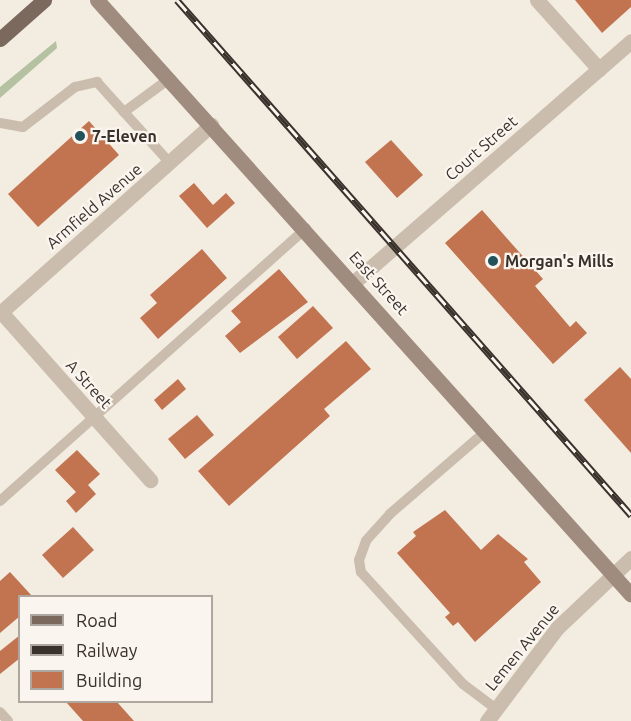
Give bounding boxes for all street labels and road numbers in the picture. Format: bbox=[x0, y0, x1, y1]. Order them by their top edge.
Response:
street label: Court Street bbox=[441, 112, 521, 184]
street label: Armfield Avenue bbox=[42, 159, 146, 253]
street label: East Street bbox=[346, 247, 412, 319]
street label: A Street bbox=[62, 356, 116, 412]
street label: Lemen Avenue bbox=[481, 600, 563, 694]

